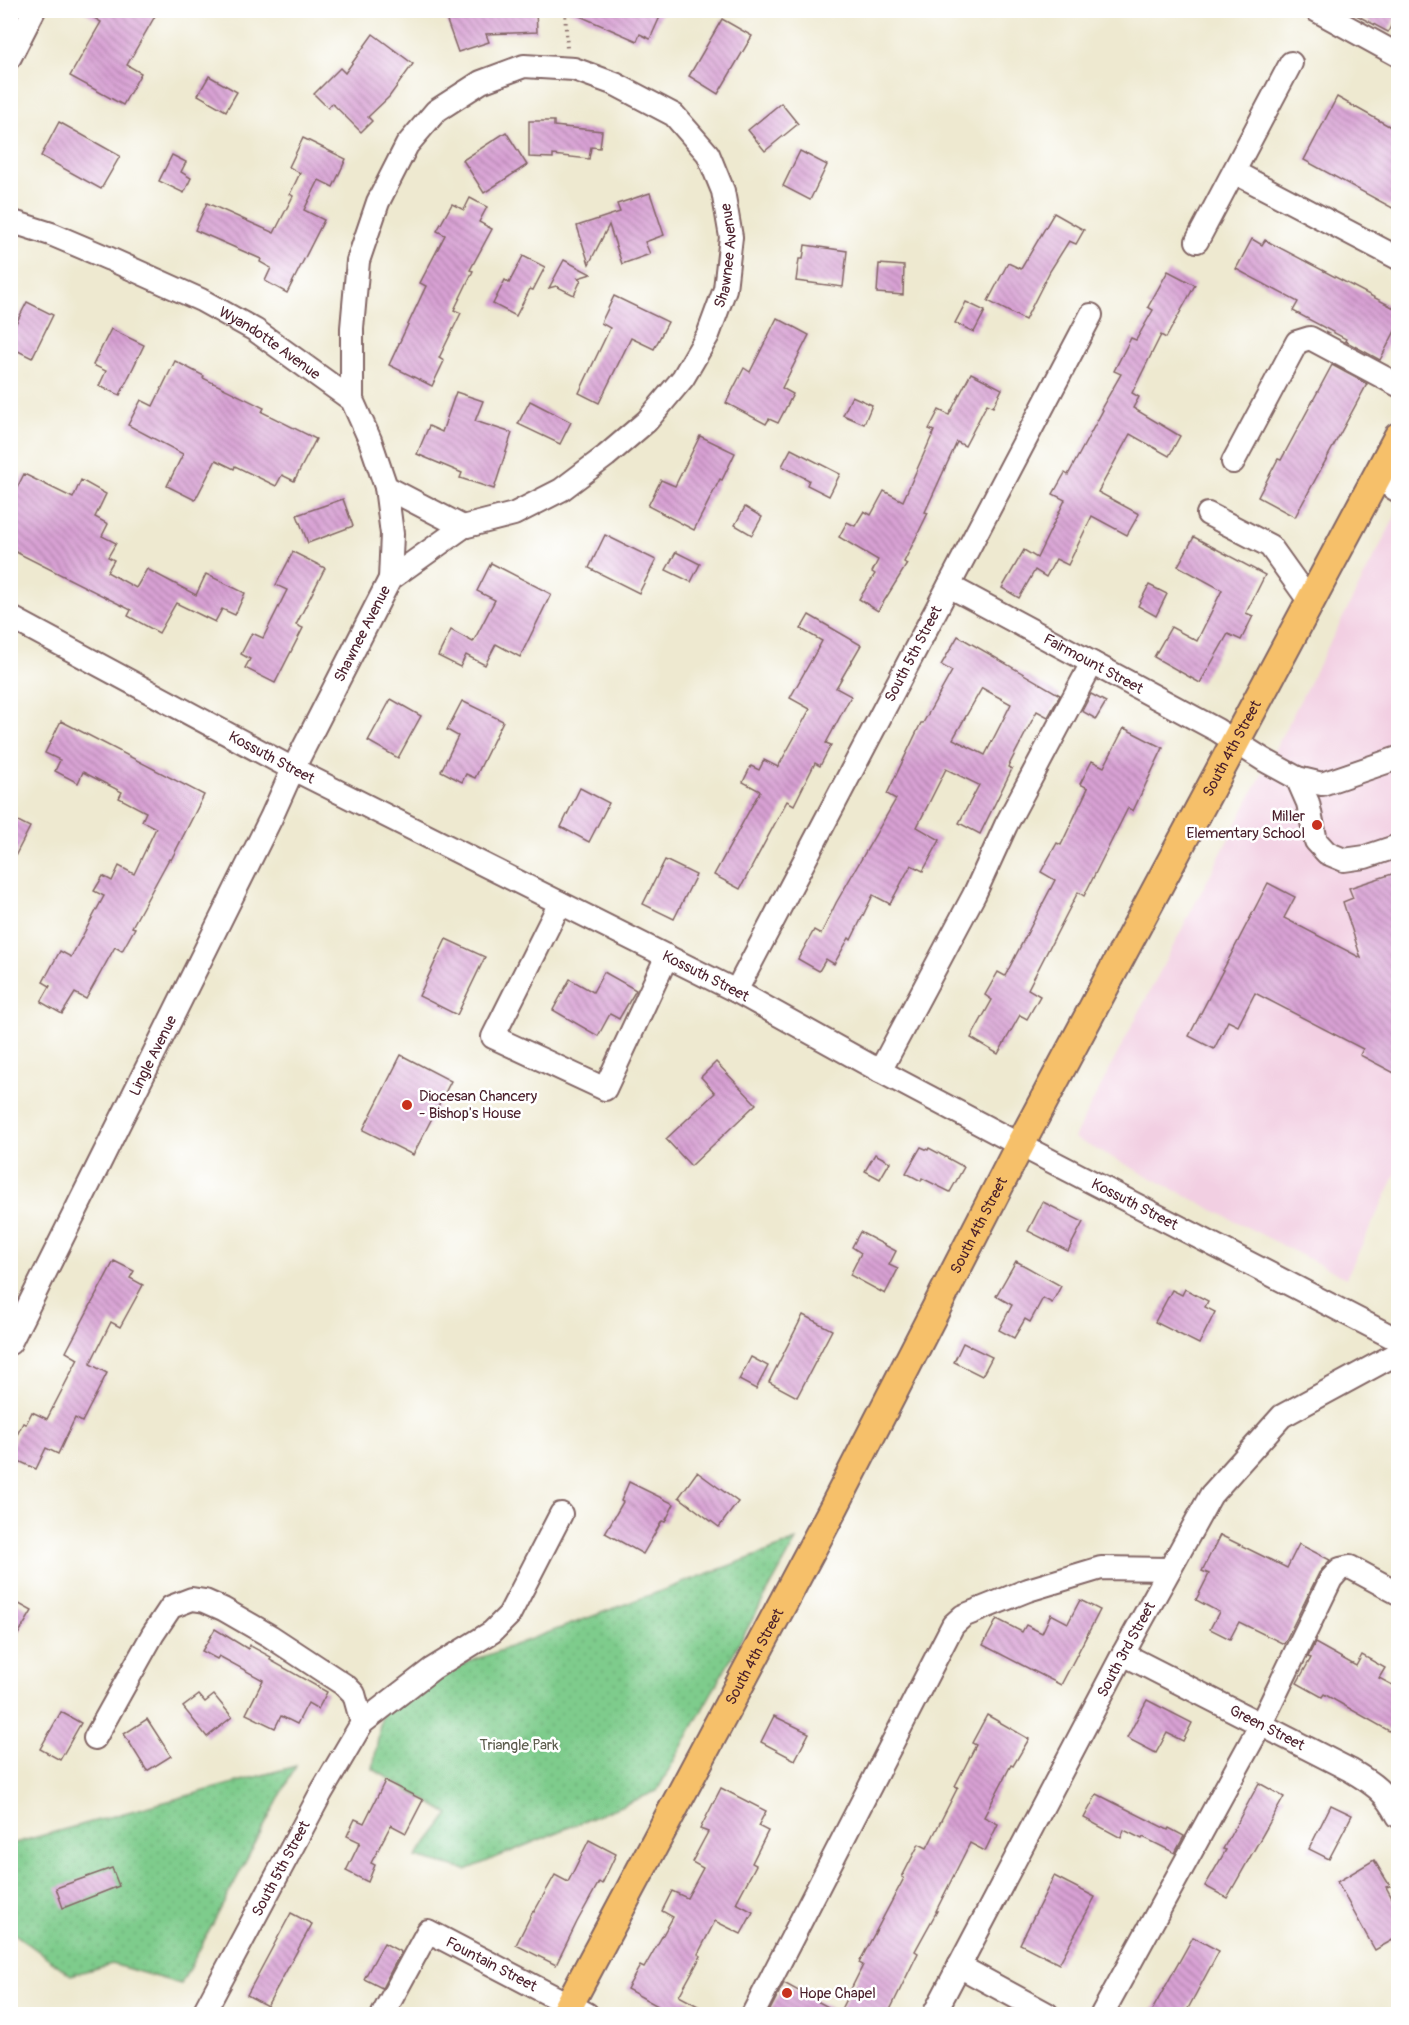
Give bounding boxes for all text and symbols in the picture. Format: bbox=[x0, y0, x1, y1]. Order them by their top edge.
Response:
street label: Shawnee Avenue bbox=[709, 201, 741, 310]
street label: Wyandotte Avenue bbox=[216, 302, 325, 384]
street label: Shawnee Avenue bbox=[330, 582, 395, 685]
street label: South 5th Street bbox=[880, 602, 947, 705]
street label: Fairmount Street bbox=[1040, 629, 1147, 699]
street label: South 4th Street bbox=[1198, 696, 1266, 800]
street label: Kossuth Street bbox=[225, 727, 319, 788]
place label: Miller Elementary School bbox=[1187, 807, 1306, 843]
marker: Miller Elementary School bbox=[1310, 818, 1324, 832]
street label: Kossuth Street bbox=[659, 946, 753, 1006]
street label: Lingle Avenue bbox=[125, 1012, 181, 1099]
place label: Diocesan Chancery - Bishop's House bbox=[419, 1087, 538, 1123]
marker: Diocesan Chancery - Bishop's House bbox=[400, 1098, 414, 1112]
street label: South 4th Street bbox=[946, 1173, 1012, 1277]
street label: Kossuth Street bbox=[1088, 1174, 1182, 1235]
street label: South 3rd Street bbox=[1093, 1598, 1160, 1700]
street label: South 4th Street bbox=[721, 1604, 788, 1708]
street label: Green Street bbox=[1226, 1701, 1309, 1755]
park label: Triangle Park bbox=[480, 1736, 559, 1755]
street label: South 5th Street bbox=[247, 1816, 314, 1920]
street label: Fountain Street bbox=[443, 1933, 541, 1996]
place label: Hope Chapel bbox=[799, 1984, 876, 2003]
marker: Hope Chapel bbox=[780, 1986, 794, 2000]

